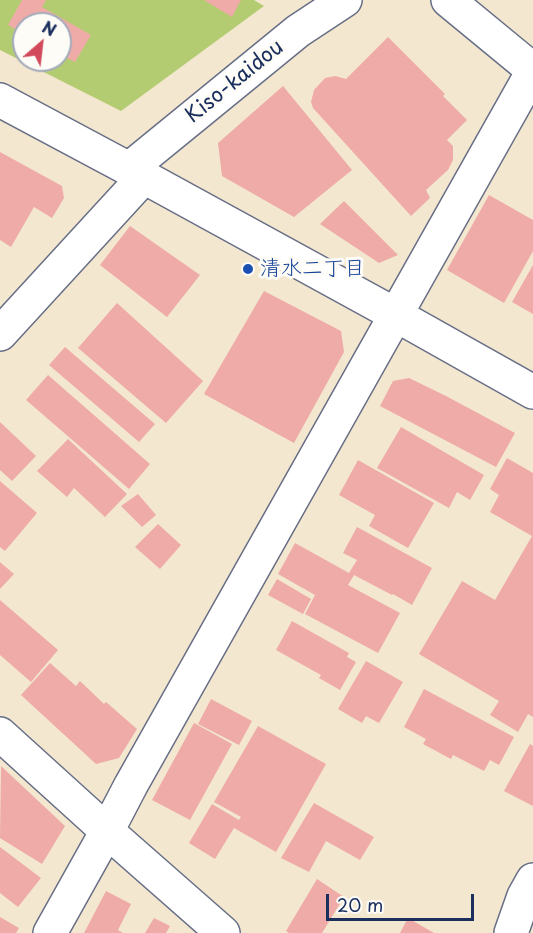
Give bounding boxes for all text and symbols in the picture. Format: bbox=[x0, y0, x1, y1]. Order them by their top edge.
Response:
north arrow bbox=[12, 12, 72, 72]
text: N bbox=[38, 14, 61, 41]
street label: Kiso-kaidou bbox=[181, 35, 289, 129]
place label: 清水二丁目 bbox=[260, 256, 365, 282]
marker: 清水二丁目 bbox=[241, 262, 255, 276]
scale bar bbox=[329, 882, 478, 920]
text: 20 m bbox=[337, 891, 383, 918]

